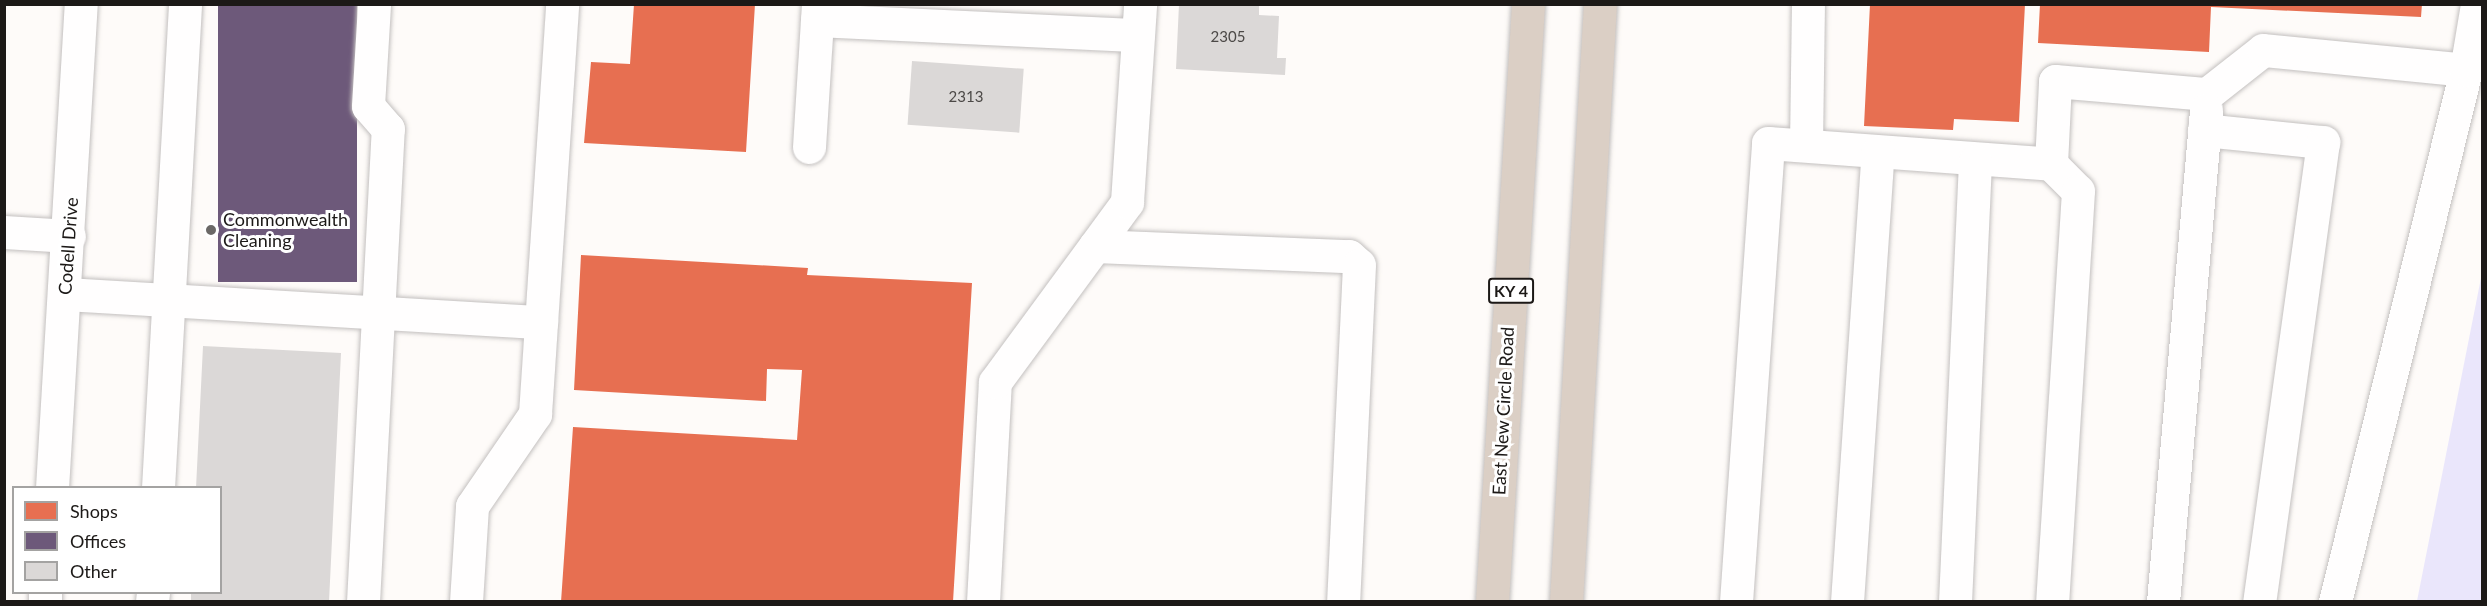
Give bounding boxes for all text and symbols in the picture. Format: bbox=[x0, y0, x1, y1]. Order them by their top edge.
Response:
house number: 2305 bbox=[1211, 28, 1245, 46]
house number: 2313 bbox=[949, 88, 983, 106]
street label: Codell Drive bbox=[54, 197, 82, 295]
place label: Commonwealth Cleaning bbox=[223, 209, 348, 252]
marker: Commonwealth Cleaning bbox=[204, 223, 218, 237]
road number: KY 4 bbox=[1487, 278, 1535, 304]
street label: East New Circle Road bbox=[1488, 326, 1518, 496]
legend bbox=[12, 486, 222, 594]
text: Shops bbox=[70, 500, 118, 522]
text: Offices bbox=[70, 530, 126, 552]
text: Other bbox=[70, 560, 117, 582]

